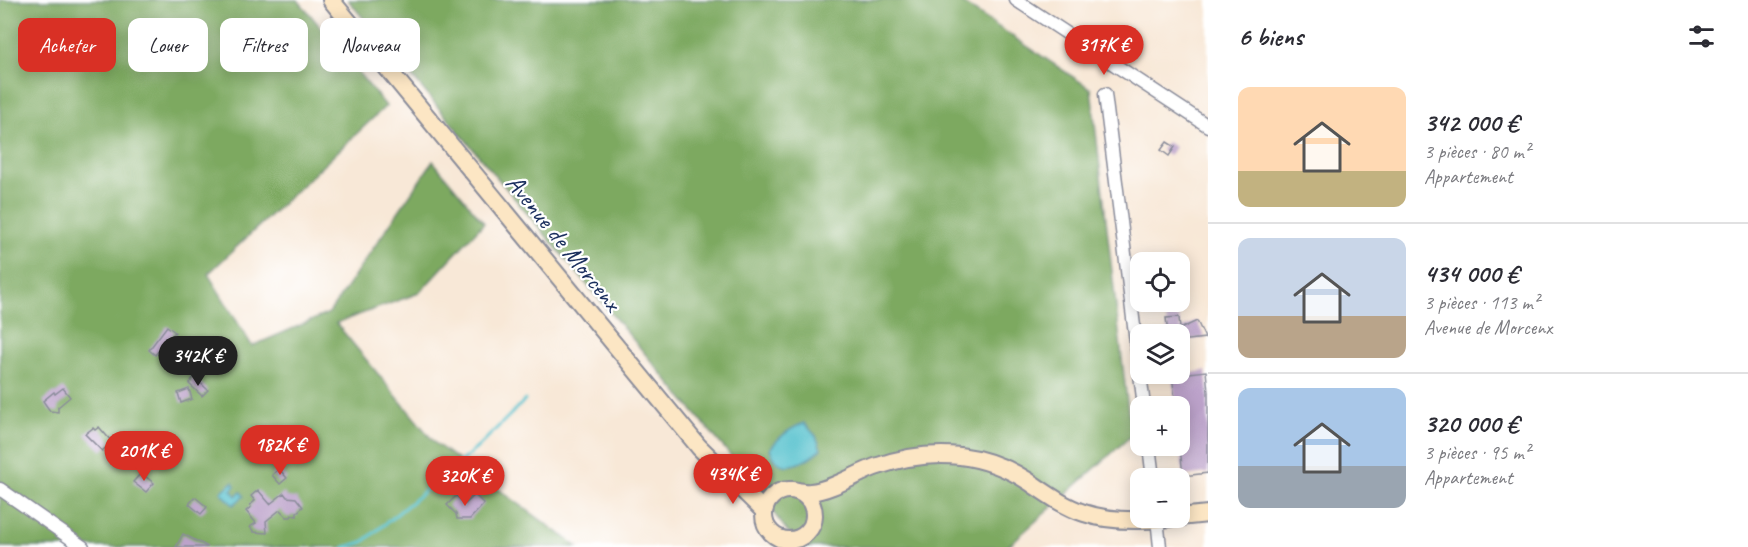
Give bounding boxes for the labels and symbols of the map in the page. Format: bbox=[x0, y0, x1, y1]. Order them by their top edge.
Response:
pin: 317K € bbox=[1055, 25, 1153, 76]
street label: Avenue de Morcenx bbox=[498, 167, 630, 319]
pin: 342K € bbox=[149, 336, 247, 387]
pin: 182K € bbox=[231, 425, 329, 476]
pin: 201K € bbox=[95, 431, 193, 482]
pin: 434K € bbox=[684, 454, 782, 505]
pin: 320K € bbox=[416, 456, 514, 507]

